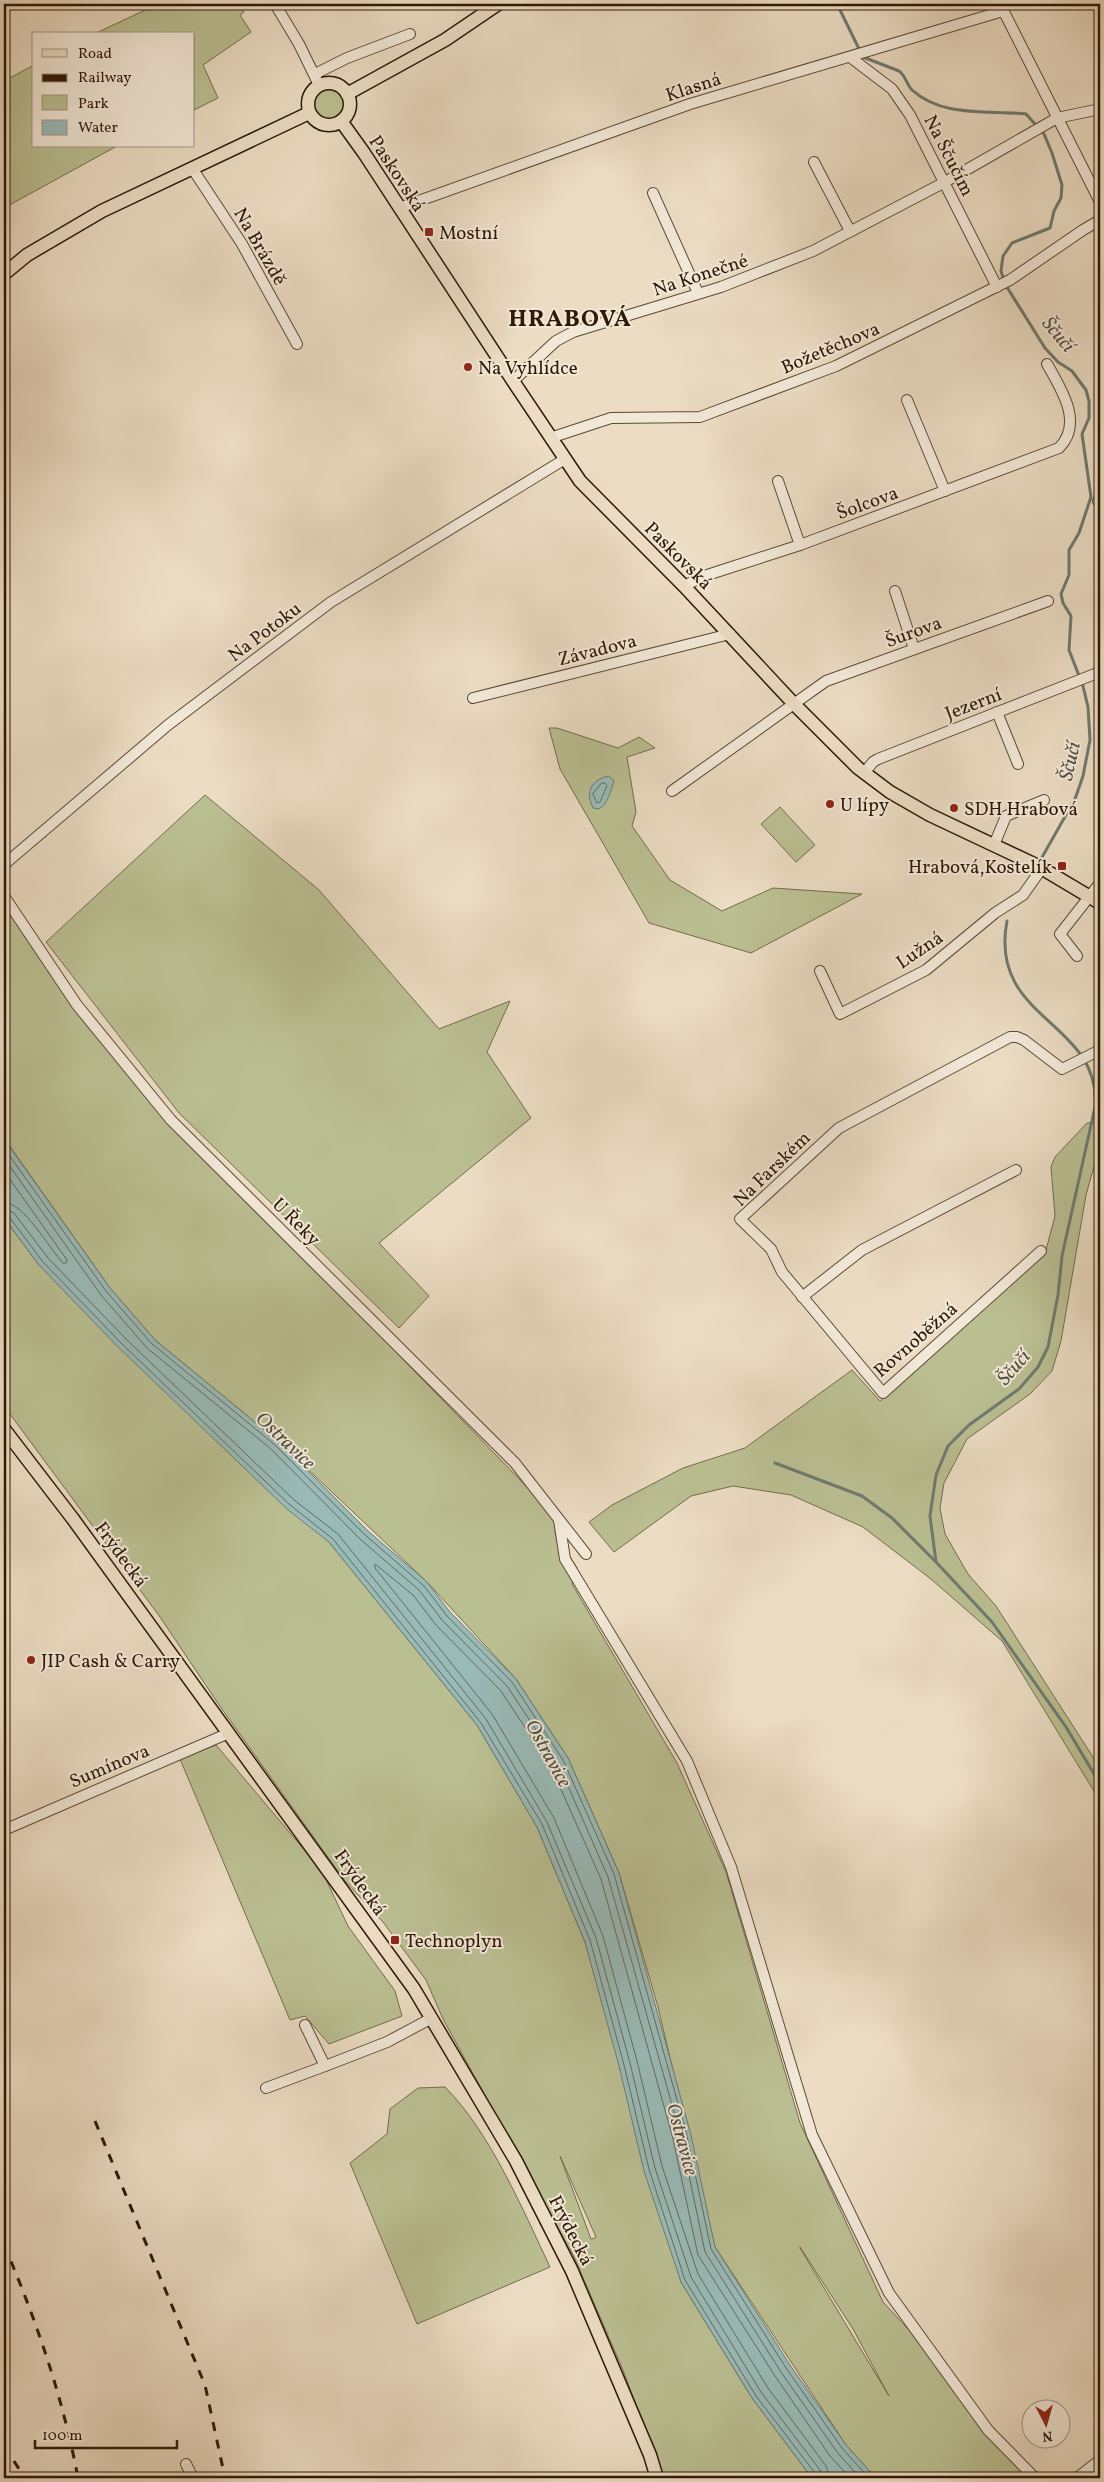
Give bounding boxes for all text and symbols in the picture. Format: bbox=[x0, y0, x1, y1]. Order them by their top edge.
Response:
legend bbox=[32, 32, 195, 148]
text: Road bbox=[78, 44, 112, 65]
street label: Klasná bbox=[663, 67, 725, 109]
text: Railway bbox=[78, 68, 131, 89]
text: Park bbox=[78, 94, 109, 115]
street label: Na Ščučím bbox=[917, 111, 980, 201]
text: Water bbox=[78, 118, 118, 139]
street label: Paskovská bbox=[362, 131, 431, 217]
street label: Na Brázdě bbox=[227, 203, 292, 291]
place label: Mostní bbox=[439, 221, 499, 247]
marker: Mostní bbox=[423, 226, 435, 238]
street label: Na Konečné bbox=[650, 248, 752, 304]
district label: HRABOVÁ bbox=[508, 303, 632, 337]
water label: Ščučí bbox=[1034, 311, 1082, 361]
street label: Božetěchova bbox=[778, 316, 884, 381]
place label: Na Vyhlídce bbox=[478, 356, 578, 382]
marker: Na Vyhlídce bbox=[462, 361, 474, 373]
street label: Šolcova bbox=[833, 481, 902, 527]
street label: Paskovská bbox=[638, 517, 717, 596]
street label: Na Potoku bbox=[223, 596, 307, 669]
street label: Šurova bbox=[882, 611, 946, 655]
street label: Závadova bbox=[555, 629, 640, 673]
street label: Jezerní bbox=[942, 682, 1006, 728]
water label: Ščučí bbox=[1053, 737, 1089, 784]
place label: U lípy bbox=[840, 793, 889, 819]
place label: SDH Hrabová bbox=[964, 797, 1078, 823]
marker: U lípy bbox=[824, 798, 836, 810]
marker: SDH Hrabová bbox=[948, 802, 960, 814]
place label: Hrabová,Kostelík bbox=[908, 855, 1052, 881]
marker: Hrabová,Kostelík bbox=[1056, 860, 1068, 872]
street label: Lužná bbox=[891, 925, 949, 976]
street label: Na Farském bbox=[728, 1126, 817, 1213]
street label: U Řeky bbox=[266, 1192, 326, 1252]
street label: Rovnoběžná bbox=[869, 1297, 964, 1384]
water label: Ščučí bbox=[991, 1343, 1039, 1392]
water label: Ostravice bbox=[248, 1406, 321, 1478]
street label: Frýdecká bbox=[88, 1517, 153, 1593]
place label: JIP Cash & Carry bbox=[41, 1649, 180, 1675]
marker: JIP Cash & Carry bbox=[25, 1654, 37, 1666]
water label: Ostravice bbox=[517, 1715, 578, 1794]
street label: Sumínova bbox=[66, 1738, 154, 1795]
street label: Frýdecká bbox=[327, 1845, 392, 1922]
place label: Technoplyn bbox=[405, 1929, 503, 1955]
marker: Technoplyn bbox=[389, 1934, 401, 1946]
water label: Ostravice bbox=[658, 2100, 704, 2179]
street label: Frýdecká bbox=[541, 2191, 599, 2271]
north arrow bbox=[1022, 2400, 1072, 2450]
scale bar bbox=[35, 2417, 178, 2449]
text: N bbox=[1041, 2425, 1053, 2445]
text: 100 m bbox=[42, 2426, 82, 2447]

